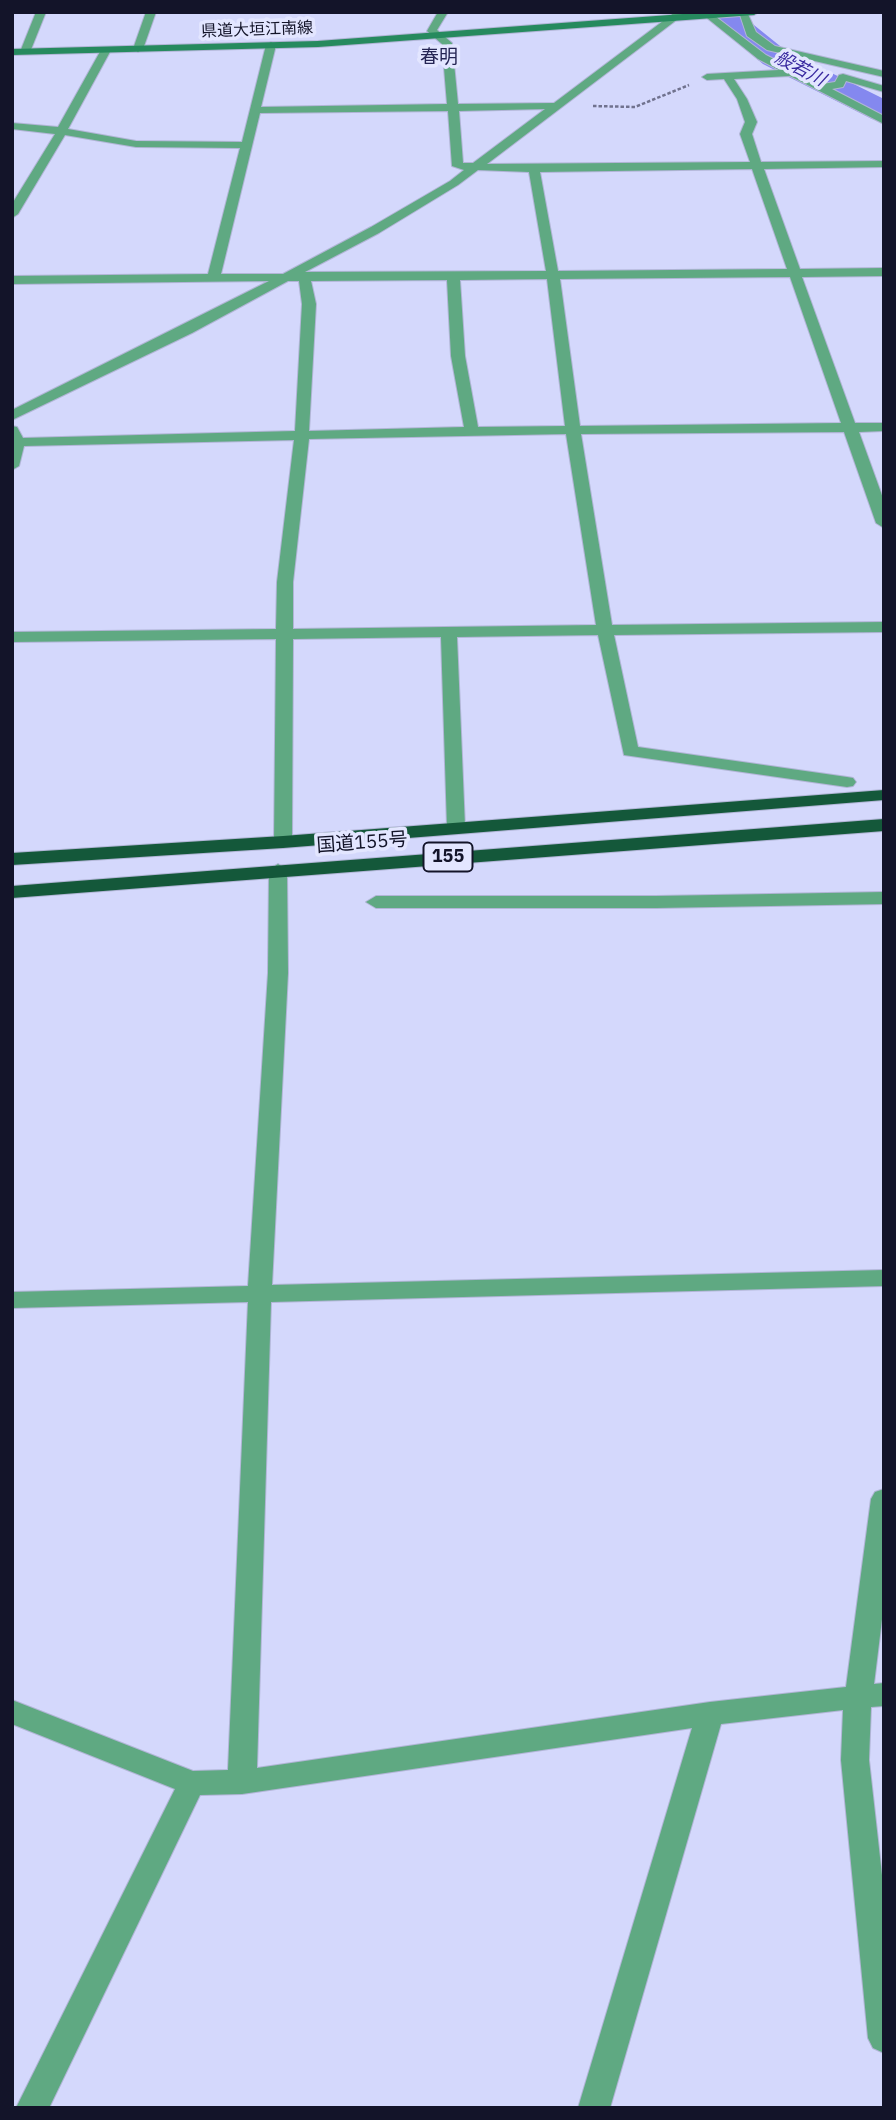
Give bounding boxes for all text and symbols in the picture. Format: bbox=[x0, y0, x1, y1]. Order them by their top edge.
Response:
street label: 県道大垣江南線 bbox=[201, 18, 313, 42]
district label: 春明 bbox=[420, 47, 458, 69]
water label: 般若川 bbox=[771, 47, 829, 91]
street label: 国道155号 bbox=[316, 828, 408, 858]
road number: 155 bbox=[424, 842, 472, 872]

